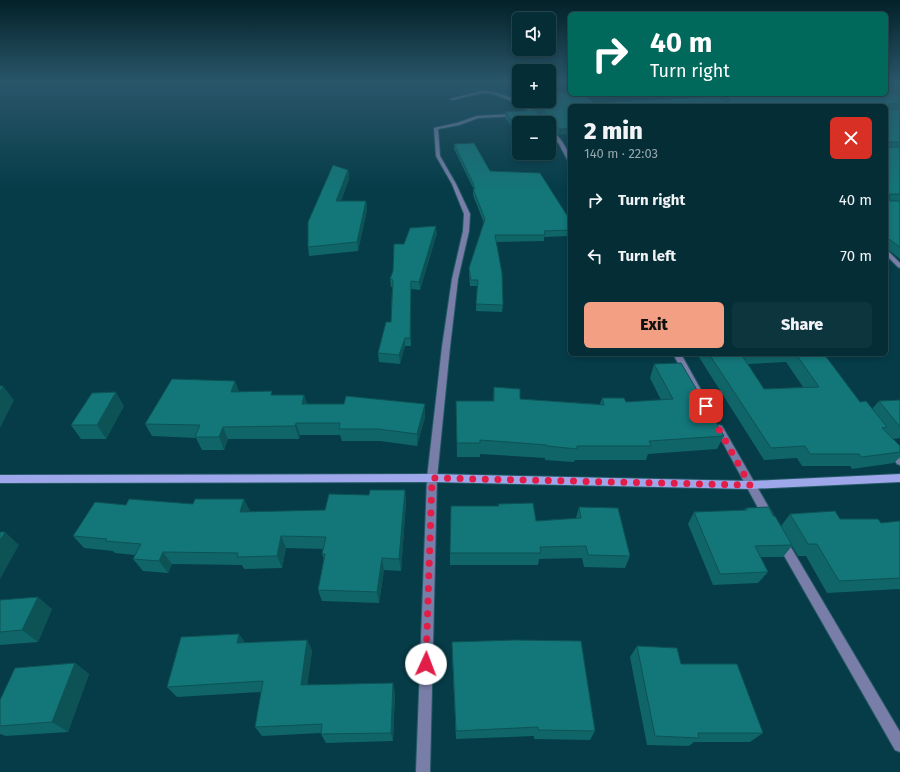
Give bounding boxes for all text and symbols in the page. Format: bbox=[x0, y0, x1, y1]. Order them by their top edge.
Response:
map controls bbox=[512, 12, 556, 160]
button: sound bbox=[512, 12, 556, 56]
text: 40 m bbox=[650, 26, 713, 59]
icon: right bbox=[584, 28, 636, 80]
text: Turn right bbox=[650, 60, 730, 82]
button: + bbox=[512, 64, 556, 108]
button: − bbox=[512, 116, 556, 160]
text: 2 min bbox=[584, 117, 643, 145]
button: close bbox=[830, 117, 872, 159]
text: 140 m · 22:03 bbox=[584, 146, 658, 161]
icon: right bbox=[584, 189, 606, 211]
text: Turn right bbox=[618, 191, 685, 209]
text: 40 m bbox=[839, 191, 872, 209]
icon: left bbox=[584, 245, 606, 267]
text: Turn left bbox=[618, 247, 676, 265]
text: 70 m bbox=[840, 247, 872, 265]
button: Exit bbox=[584, 302, 724, 348]
button: Share bbox=[732, 302, 872, 348]
pin bbox=[689, 389, 723, 423]
icon: arrive bbox=[695, 395, 717, 417]
position arrow bbox=[405, 643, 447, 685]

